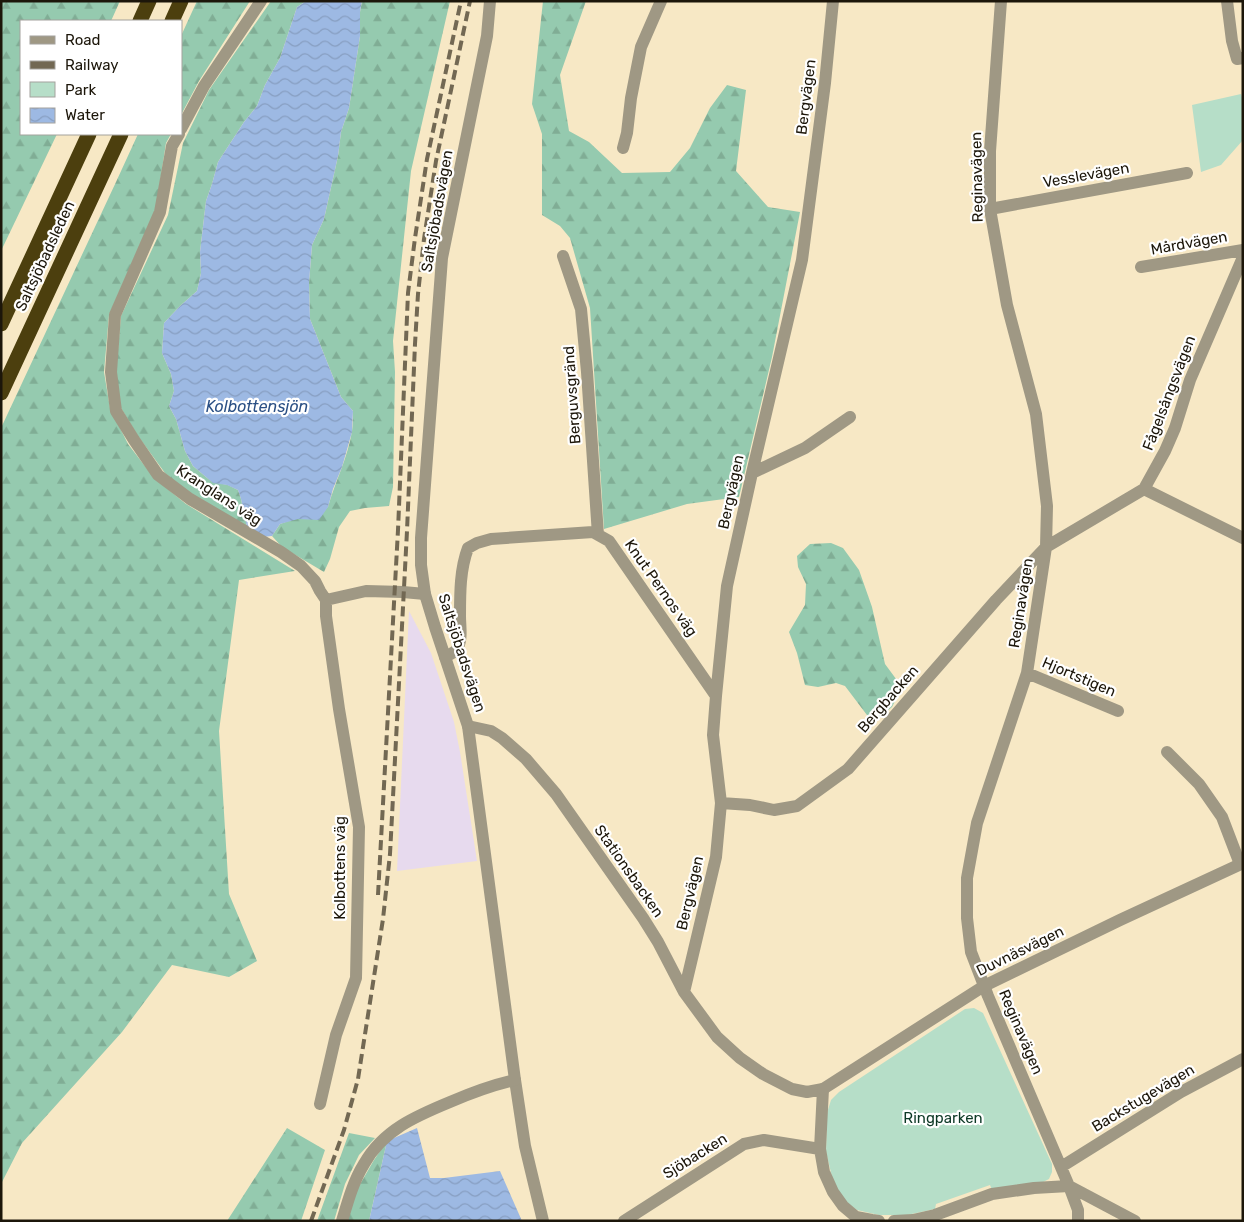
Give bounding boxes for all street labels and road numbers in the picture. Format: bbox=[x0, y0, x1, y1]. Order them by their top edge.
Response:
street label: Bergvägen bbox=[792, 58, 820, 136]
street label: Reginavägen bbox=[967, 132, 987, 222]
street label: Saltsjöbadsvägen bbox=[417, 149, 457, 273]
street label: Vesslevägen bbox=[1041, 159, 1131, 191]
street label: Saltsjöbadsleden bbox=[12, 198, 78, 314]
street label: Mårdvägen bbox=[1149, 227, 1229, 259]
street label: Fågelsångsvägen bbox=[1139, 333, 1199, 453]
street label: Berguvsgränd bbox=[560, 345, 584, 445]
street label: Bergvägen bbox=[714, 453, 748, 531]
street label: Kranglans väg bbox=[173, 461, 265, 529]
street label: Knut Pernos väg bbox=[621, 536, 701, 640]
street label: Reginavägen bbox=[1005, 557, 1037, 649]
street label: Saltsjöbadsvägen bbox=[434, 592, 490, 714]
street label: Hjortstigen bbox=[1039, 653, 1119, 701]
street label: Bergbacken bbox=[854, 662, 922, 736]
street label: Kolbottens väg bbox=[331, 816, 349, 920]
street label: Stationsbacken bbox=[590, 821, 668, 921]
street label: Bergvägen bbox=[673, 854, 707, 932]
street label: Duvnäsvägen bbox=[973, 922, 1067, 980]
street label: Reginavägen bbox=[995, 987, 1047, 1077]
street label: Backstugevägen bbox=[1088, 1060, 1198, 1136]
street label: Sjöbacken bbox=[660, 1129, 730, 1183]

